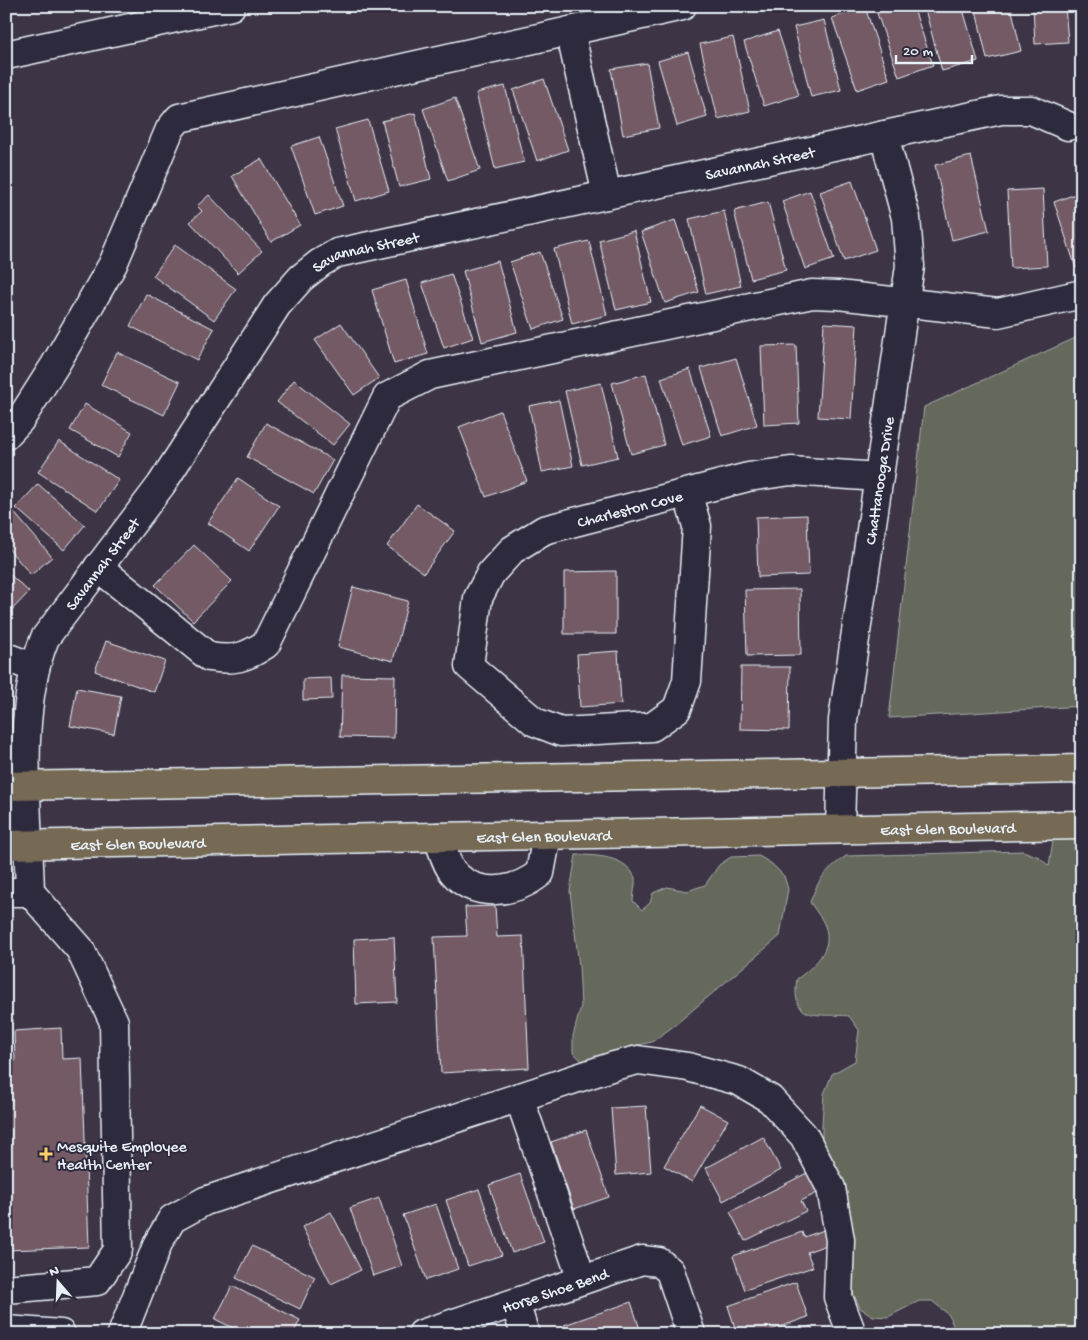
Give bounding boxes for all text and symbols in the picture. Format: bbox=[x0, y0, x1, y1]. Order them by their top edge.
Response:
scale bar bbox=[896, 32, 972, 64]
text: 20 m bbox=[903, 43, 933, 61]
street label: Savannah Street bbox=[704, 144, 818, 186]
street label: Savannah Street bbox=[310, 229, 422, 279]
street label: Chattanooga Drive bbox=[863, 415, 901, 546]
street label: Charleston Cove bbox=[576, 488, 686, 534]
street label: Savannah Street bbox=[63, 514, 146, 616]
street label: East Glen Boulevard bbox=[880, 820, 1017, 842]
street label: East Glen Boulevard bbox=[476, 828, 613, 849]
street label: East Glen Boulevard bbox=[70, 835, 207, 857]
place label: Mesquite Employee Health Center bbox=[57, 1139, 188, 1176]
marker: Mesquite Employee Health Center bbox=[39, 1147, 53, 1161]
north arrow bbox=[32, 1258, 82, 1308]
text: N bbox=[47, 1263, 62, 1282]
street label: Horse Shoe Bend bbox=[500, 1265, 613, 1319]

